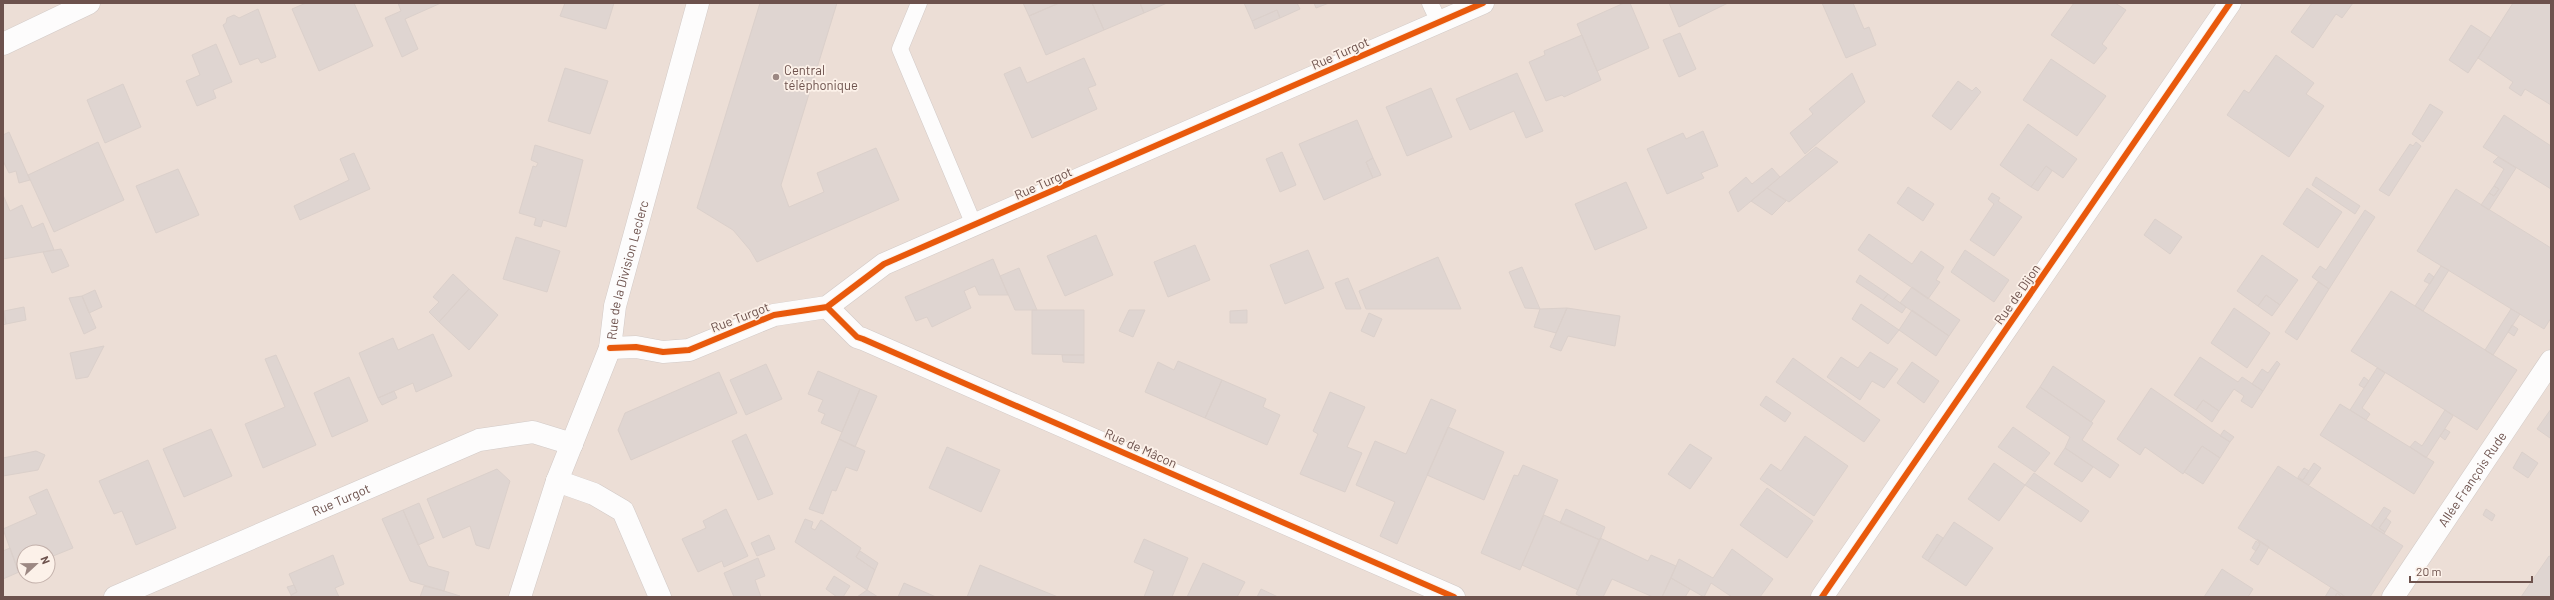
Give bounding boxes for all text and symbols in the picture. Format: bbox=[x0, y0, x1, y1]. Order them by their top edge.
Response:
street label: Rue Turgot bbox=[1309, 33, 1371, 73]
place label: Central téléphonique bbox=[784, 62, 858, 93]
marker: Central téléphonique bbox=[771, 72, 781, 82]
street label: Rue Turgot bbox=[1012, 163, 1074, 203]
street label: Rue de la Division Leclerc bbox=[603, 198, 652, 340]
street label: Rue de Dijon bbox=[1990, 261, 2044, 327]
street label: Rue Turgot bbox=[708, 299, 772, 335]
street label: Rue de Mâcon bbox=[1102, 425, 1180, 471]
street label: Allée François Rude bbox=[2434, 428, 2510, 530]
street label: Rue Turgot bbox=[309, 480, 372, 519]
north arrow bbox=[16, 544, 56, 584]
text: N bbox=[38, 554, 53, 566]
scale bar bbox=[2410, 558, 2532, 584]
text: 20 m bbox=[2416, 564, 2442, 578]

